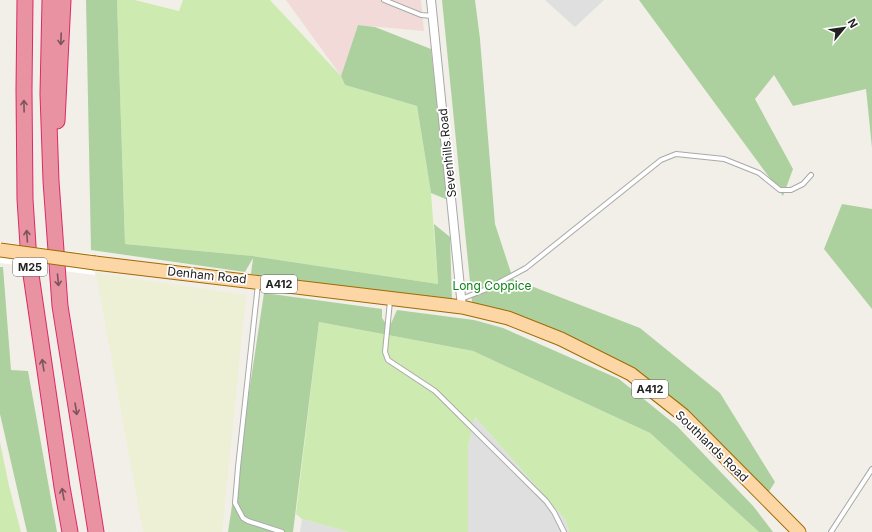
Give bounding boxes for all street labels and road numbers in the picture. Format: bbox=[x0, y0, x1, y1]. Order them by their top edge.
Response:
street label: Sevenhills Road bbox=[435, 108, 459, 198]
road number: M25 bbox=[13, 258, 47, 276]
street label: Denham Road bbox=[167, 263, 247, 287]
road number: A412 bbox=[261, 275, 297, 293]
road number: A412 bbox=[632, 380, 668, 398]
street label: Southlands Road bbox=[672, 407, 752, 485]

